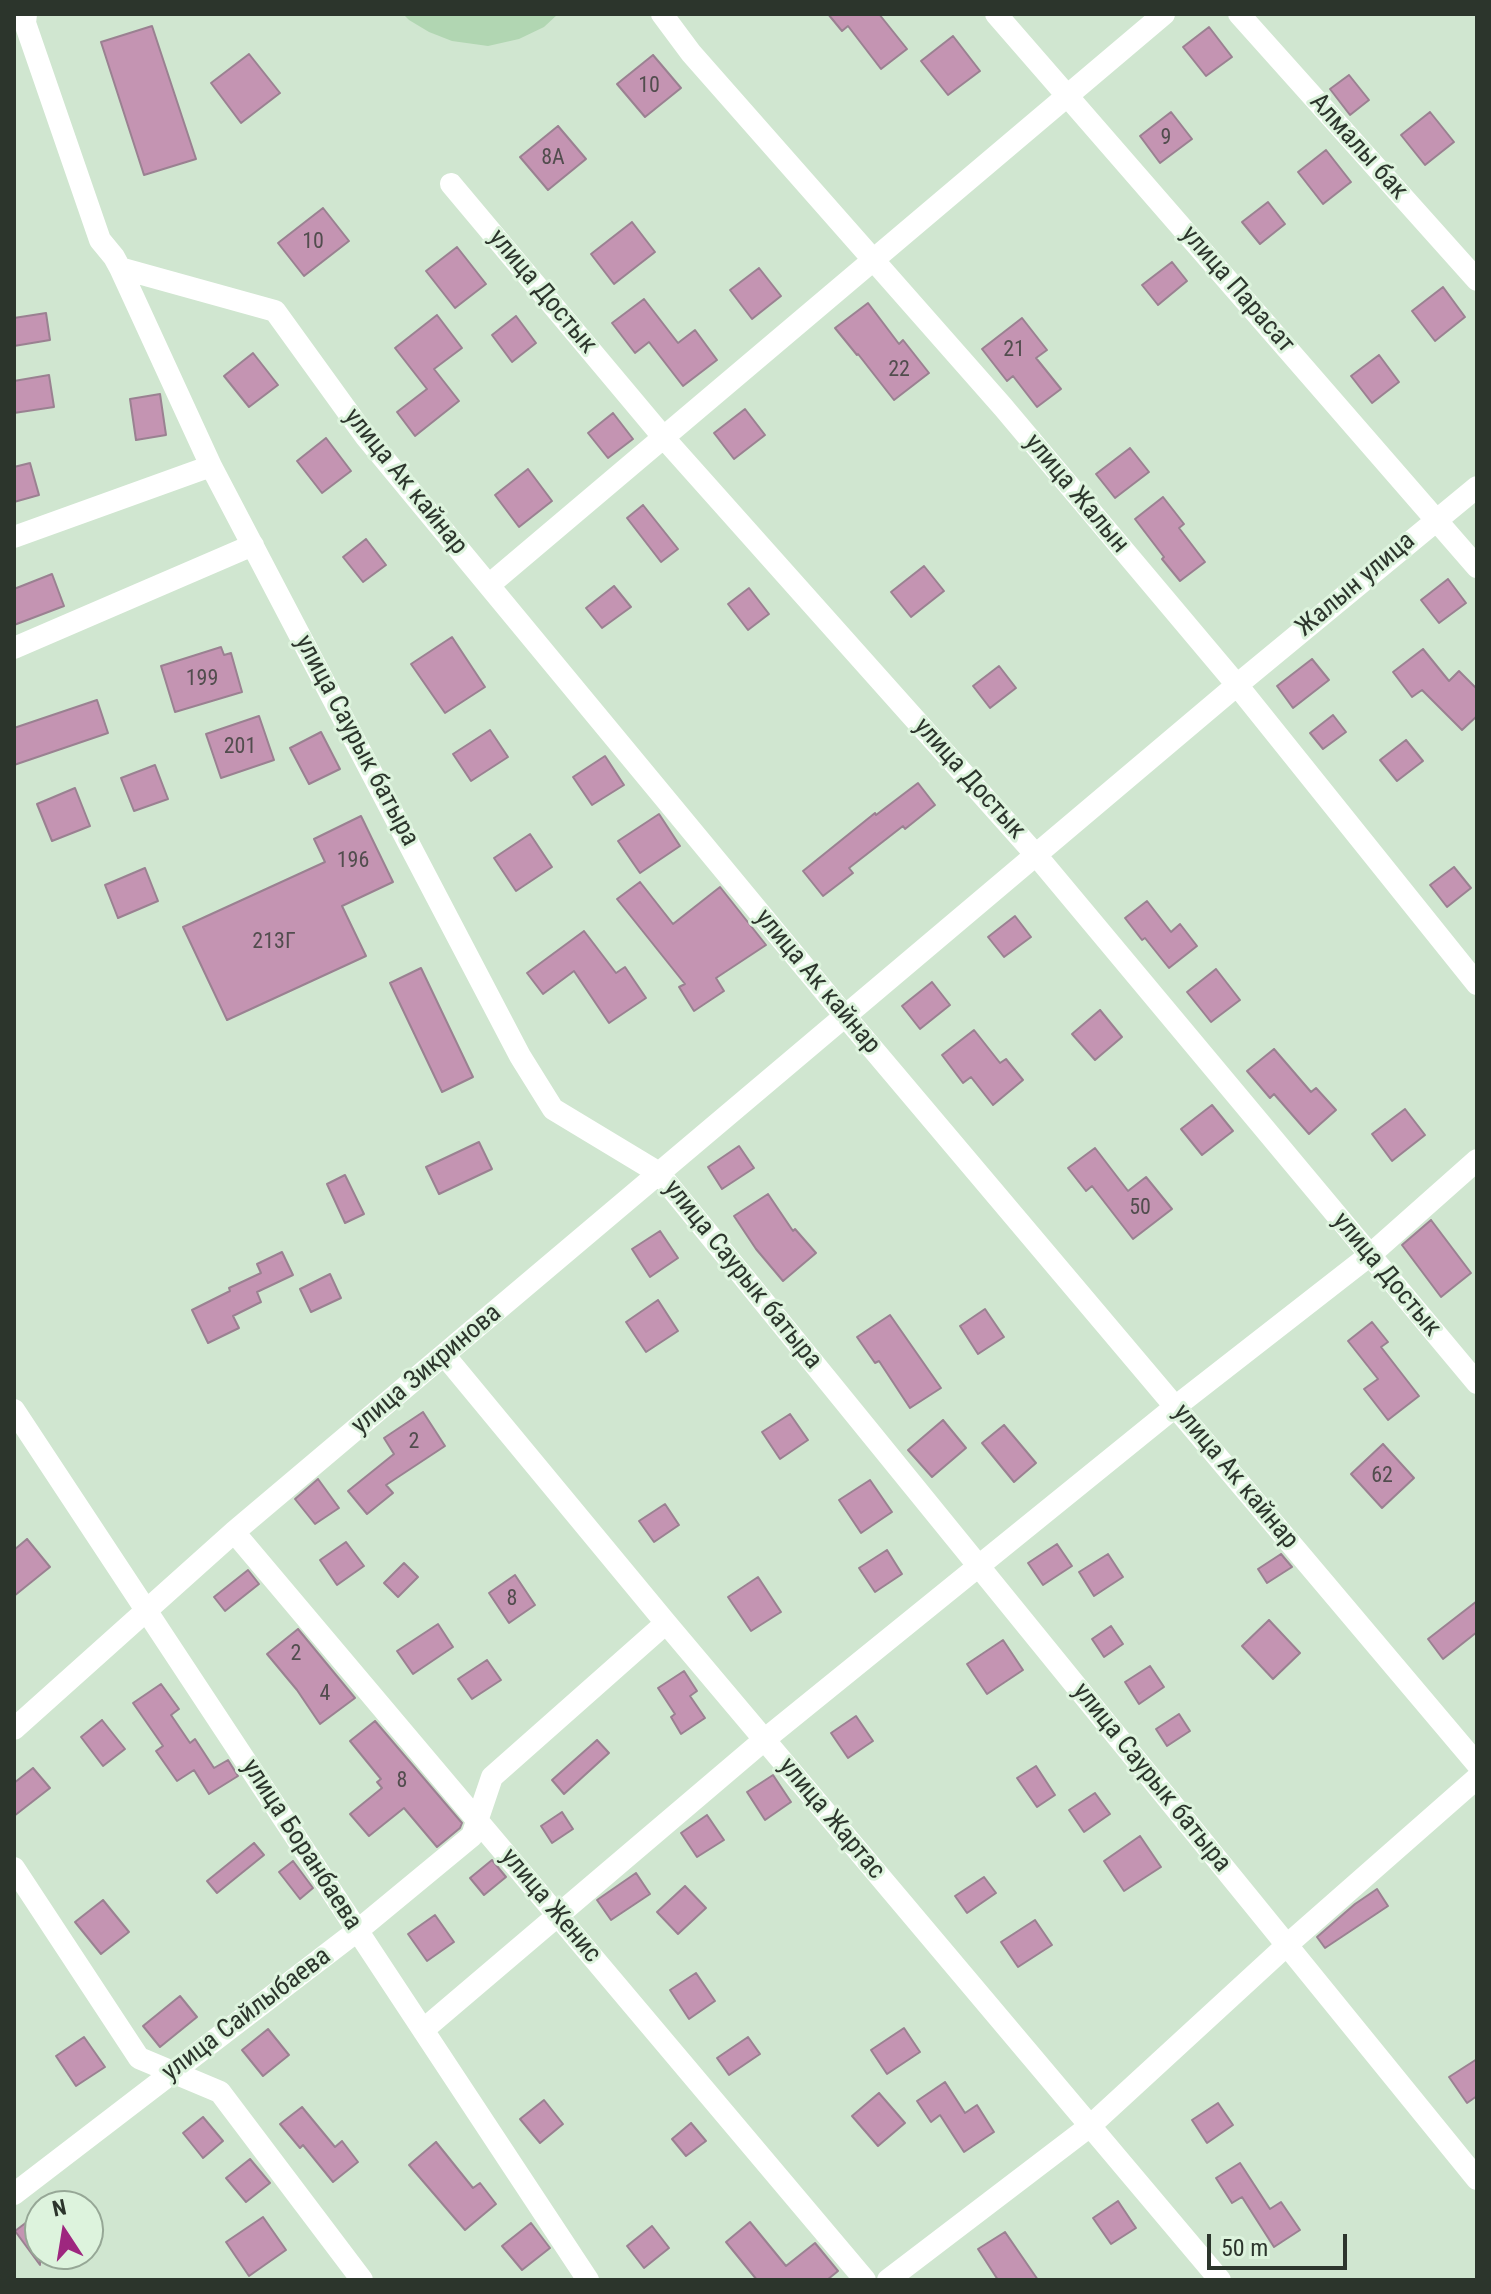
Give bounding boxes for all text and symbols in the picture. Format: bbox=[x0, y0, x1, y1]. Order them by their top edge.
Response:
house number: 10 bbox=[638, 73, 660, 99]
street label: Алмалы бак bbox=[1302, 87, 1414, 207]
house number: 9 bbox=[1161, 125, 1171, 151]
house number: 8А bbox=[541, 145, 565, 171]
street label: улица Парасат bbox=[1173, 220, 1301, 360]
street label: улица Достык bbox=[481, 224, 603, 360]
house number: 10 bbox=[302, 229, 324, 255]
house number: 21 bbox=[1003, 337, 1025, 363]
house number: 22 bbox=[888, 357, 910, 383]
street label: улица Ак кайнар bbox=[337, 403, 473, 561]
street label: улица Жалын bbox=[1017, 428, 1135, 560]
street label: Жалын улица bbox=[1290, 526, 1422, 644]
street label: улица Саурык батыра bbox=[287, 630, 425, 852]
house number: 199 bbox=[186, 666, 218, 692]
street label: улица Достык bbox=[906, 712, 1032, 846]
house number: 201 bbox=[224, 734, 256, 760]
house number: 196 bbox=[337, 848, 369, 874]
street label: улица Ак кайнар bbox=[748, 903, 886, 1061]
house number: 213Г bbox=[252, 929, 296, 955]
street label: улица Саурык батыра bbox=[656, 1174, 828, 1376]
house number: 50 bbox=[1129, 1195, 1151, 1221]
street label: улица Достык bbox=[1325, 1207, 1447, 1343]
street label: улица Зикринова bbox=[346, 1298, 508, 1442]
street label: улица Ак кайнар bbox=[1166, 1398, 1304, 1556]
house number: 2 bbox=[409, 1429, 419, 1455]
house number: 62 bbox=[1371, 1463, 1393, 1489]
house number: 8 bbox=[507, 1586, 517, 1612]
house number: 2 bbox=[291, 1641, 301, 1667]
street label: улица Саурык батыра bbox=[1065, 1677, 1237, 1879]
house number: 4 bbox=[320, 1681, 330, 1707]
street label: улица Жартас bbox=[771, 1752, 891, 1886]
street label: улица Боранбаева bbox=[234, 1754, 368, 1936]
house number: 8 bbox=[397, 1768, 407, 1794]
street label: улица Женис bbox=[493, 1842, 607, 1970]
street label: улица Сайлыбаева bbox=[157, 1941, 337, 2089]
north arrow bbox=[24, 2190, 104, 2270]
text: N bbox=[50, 2194, 69, 2222]
scale bar bbox=[1211, 2218, 1351, 2268]
text: 50 m bbox=[1221, 2234, 1268, 2262]

